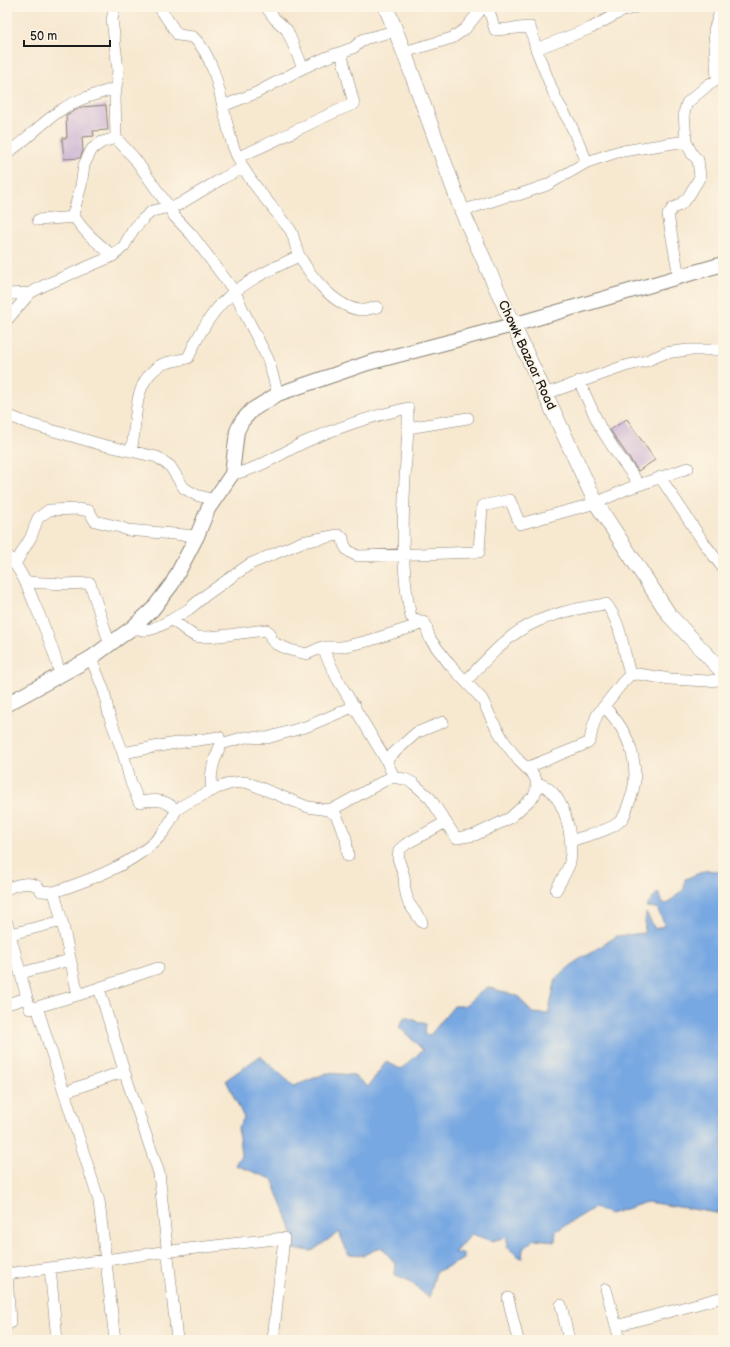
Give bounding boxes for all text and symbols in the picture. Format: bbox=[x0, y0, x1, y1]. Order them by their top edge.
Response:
scale bar bbox=[24, 22, 110, 48]
text: 50 m bbox=[30, 29, 57, 44]
street label: Chowk Bazaar Road bbox=[495, 298, 559, 412]

